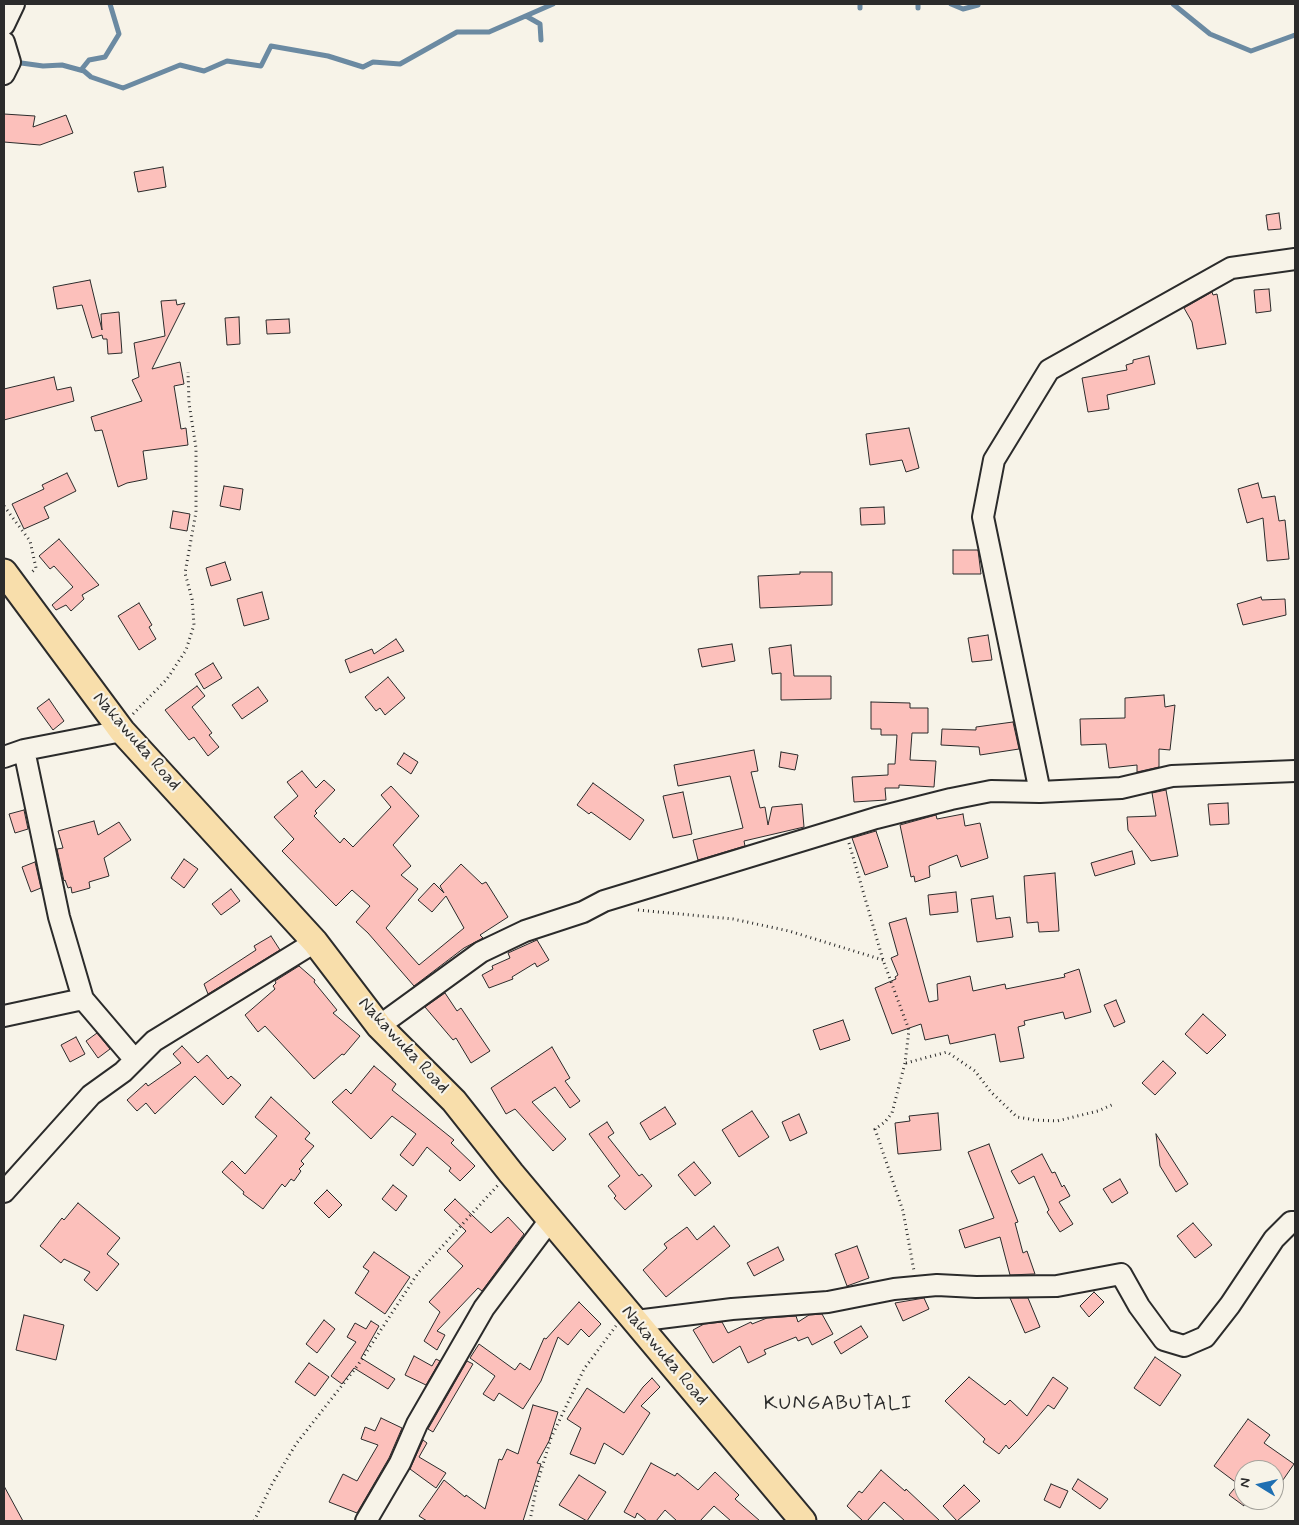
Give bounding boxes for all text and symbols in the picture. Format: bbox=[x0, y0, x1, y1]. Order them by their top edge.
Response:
street label: Nakawuka Road bbox=[87, 688, 185, 796]
street label: Nakawuka Road bbox=[353, 993, 453, 1099]
street label: Nakawuka Road bbox=[616, 1302, 712, 1410]
district label: KUNGABUTALI bbox=[761, 1393, 915, 1417]
north arrow bbox=[1234, 1460, 1284, 1510]
text: N bbox=[1236, 1477, 1255, 1489]

